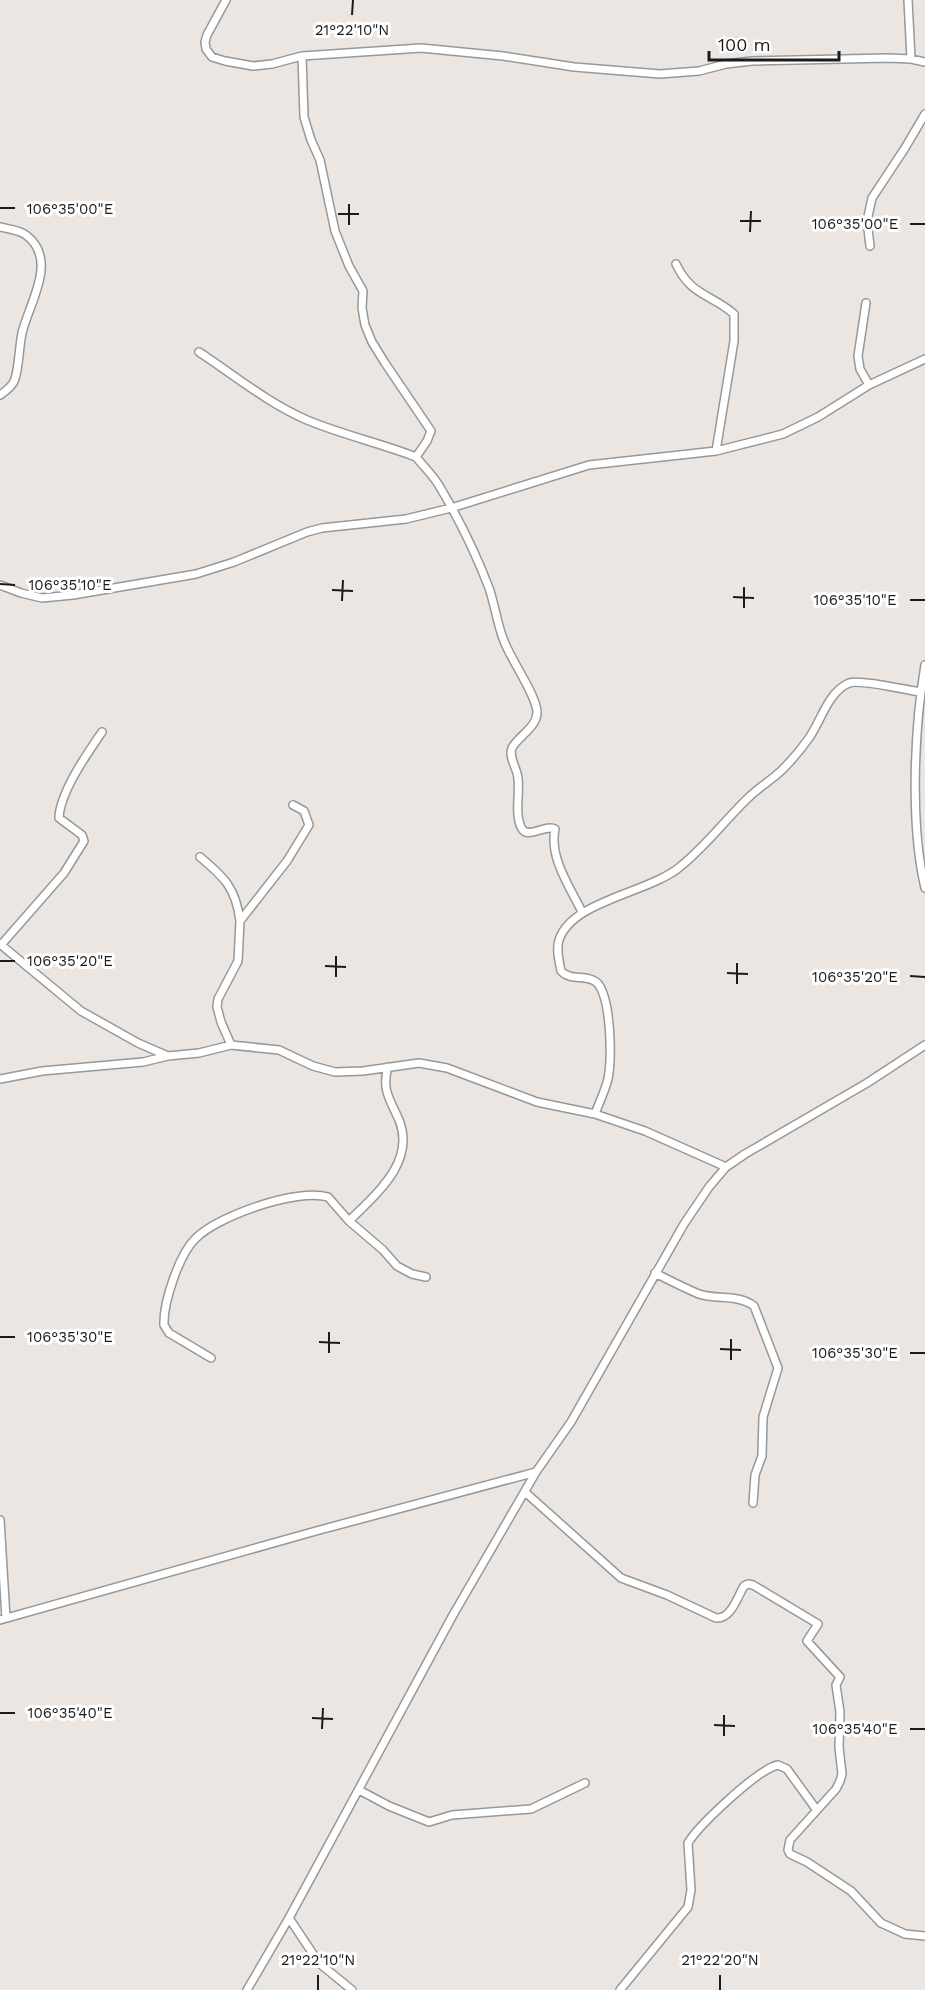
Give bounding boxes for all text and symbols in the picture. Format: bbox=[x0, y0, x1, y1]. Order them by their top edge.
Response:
text: 21°22'10"N bbox=[315, 21, 389, 39]
scale bar bbox=[709, 24, 840, 62]
text: 100 m bbox=[718, 34, 771, 55]
text: 106°35'00"E bbox=[27, 200, 113, 218]
text: 106°35'00"E bbox=[812, 215, 898, 233]
text: 106°35'10"E bbox=[29, 576, 111, 594]
text: 106°35'10"E bbox=[814, 591, 896, 609]
text: 106°35'20"E bbox=[27, 952, 113, 970]
text: 106°35'20"E bbox=[812, 968, 898, 986]
text: 106°35'30"E bbox=[27, 1328, 113, 1346]
text: 106°35'30"E bbox=[812, 1344, 898, 1362]
text: 106°35'40"E bbox=[28, 1704, 112, 1722]
text: 106°35'40"E bbox=[813, 1720, 897, 1738]
text: 21°22'10"N bbox=[281, 1951, 355, 1969]
text: 21°22'20"N bbox=[681, 1951, 759, 1969]

